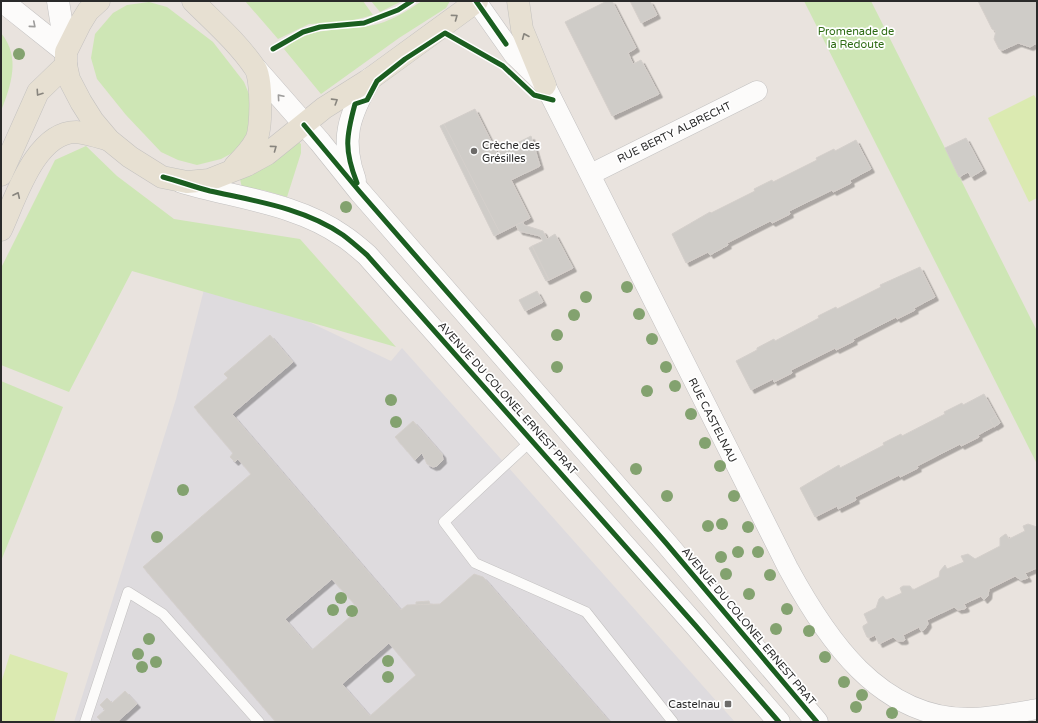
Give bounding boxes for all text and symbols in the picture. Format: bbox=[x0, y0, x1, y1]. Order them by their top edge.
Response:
one-way arrow bbox=[451, 14, 458, 22]
one-way arrow bbox=[28, 20, 35, 27]
park label: Promenade de la Redoute bbox=[818, 25, 894, 51]
one-way arrow bbox=[521, 32, 529, 39]
one-way arrow bbox=[37, 88, 44, 95]
one-way arrow bbox=[278, 94, 285, 102]
one-way arrow bbox=[331, 98, 338, 105]
street label: RUE BERTY ALBRECHT bbox=[615, 99, 734, 166]
place label: Crèche des Grésilles bbox=[482, 139, 540, 165]
one-way arrow bbox=[270, 146, 277, 153]
marker: Crèche des Grésilles bbox=[469, 146, 479, 156]
one-way arrow bbox=[12, 191, 20, 199]
street label: AVENUE DU COLONEL ERNEST PRAT bbox=[435, 319, 580, 478]
street label: RUE CASTELNAU bbox=[686, 376, 740, 465]
street label: AVENUE DU COLONEL ERNEST PRAT bbox=[679, 545, 819, 708]
place label: Castelnau bbox=[668, 698, 720, 711]
marker: Castelnau bbox=[723, 699, 733, 709]

